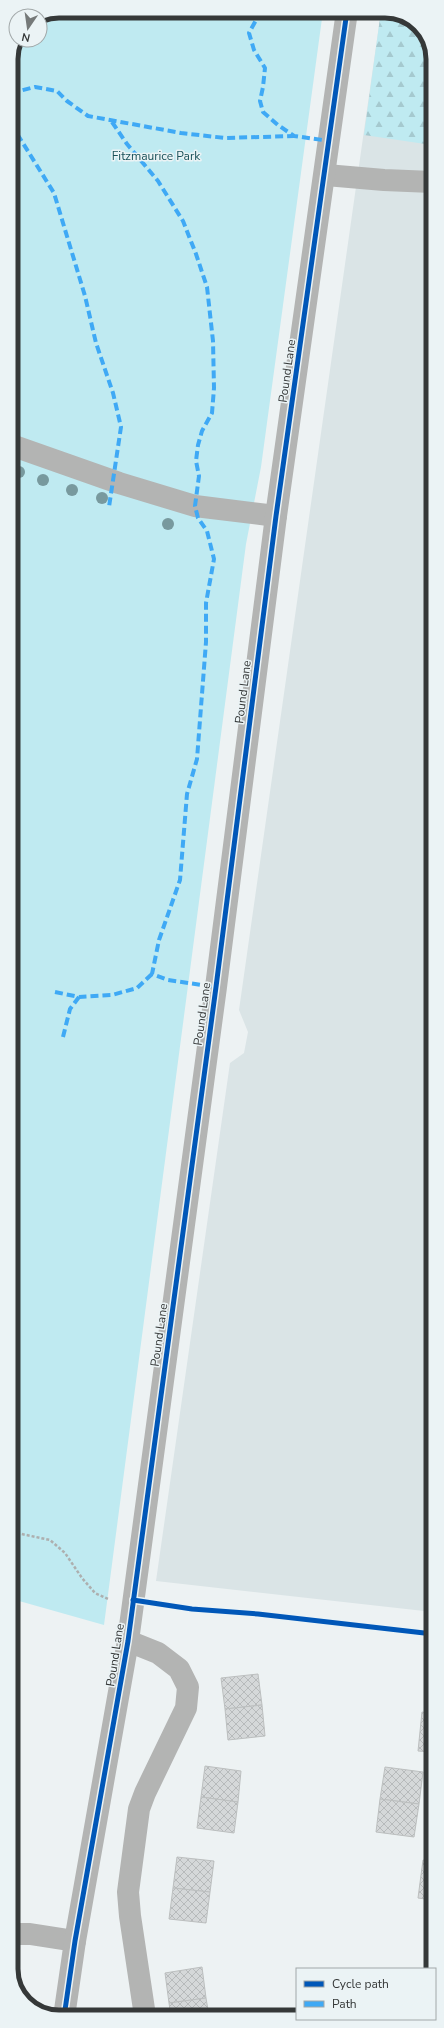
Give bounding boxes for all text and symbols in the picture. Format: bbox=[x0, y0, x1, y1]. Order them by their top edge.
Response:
north arrow bbox=[8, 8, 48, 48]
text: N bbox=[20, 29, 32, 45]
park label: Fitzmaurice Park bbox=[112, 148, 201, 164]
street label: Pound Lane bbox=[275, 338, 299, 404]
street label: Pound Lane bbox=[231, 659, 255, 725]
street label: Pound Lane bbox=[190, 981, 214, 1047]
street label: Pound Lane bbox=[147, 1302, 171, 1368]
street label: Pound Lane bbox=[102, 1622, 128, 1688]
legend bbox=[296, 1968, 436, 2020]
text: Cycle path bbox=[332, 1976, 389, 1992]
text: Path bbox=[332, 1996, 357, 2012]

